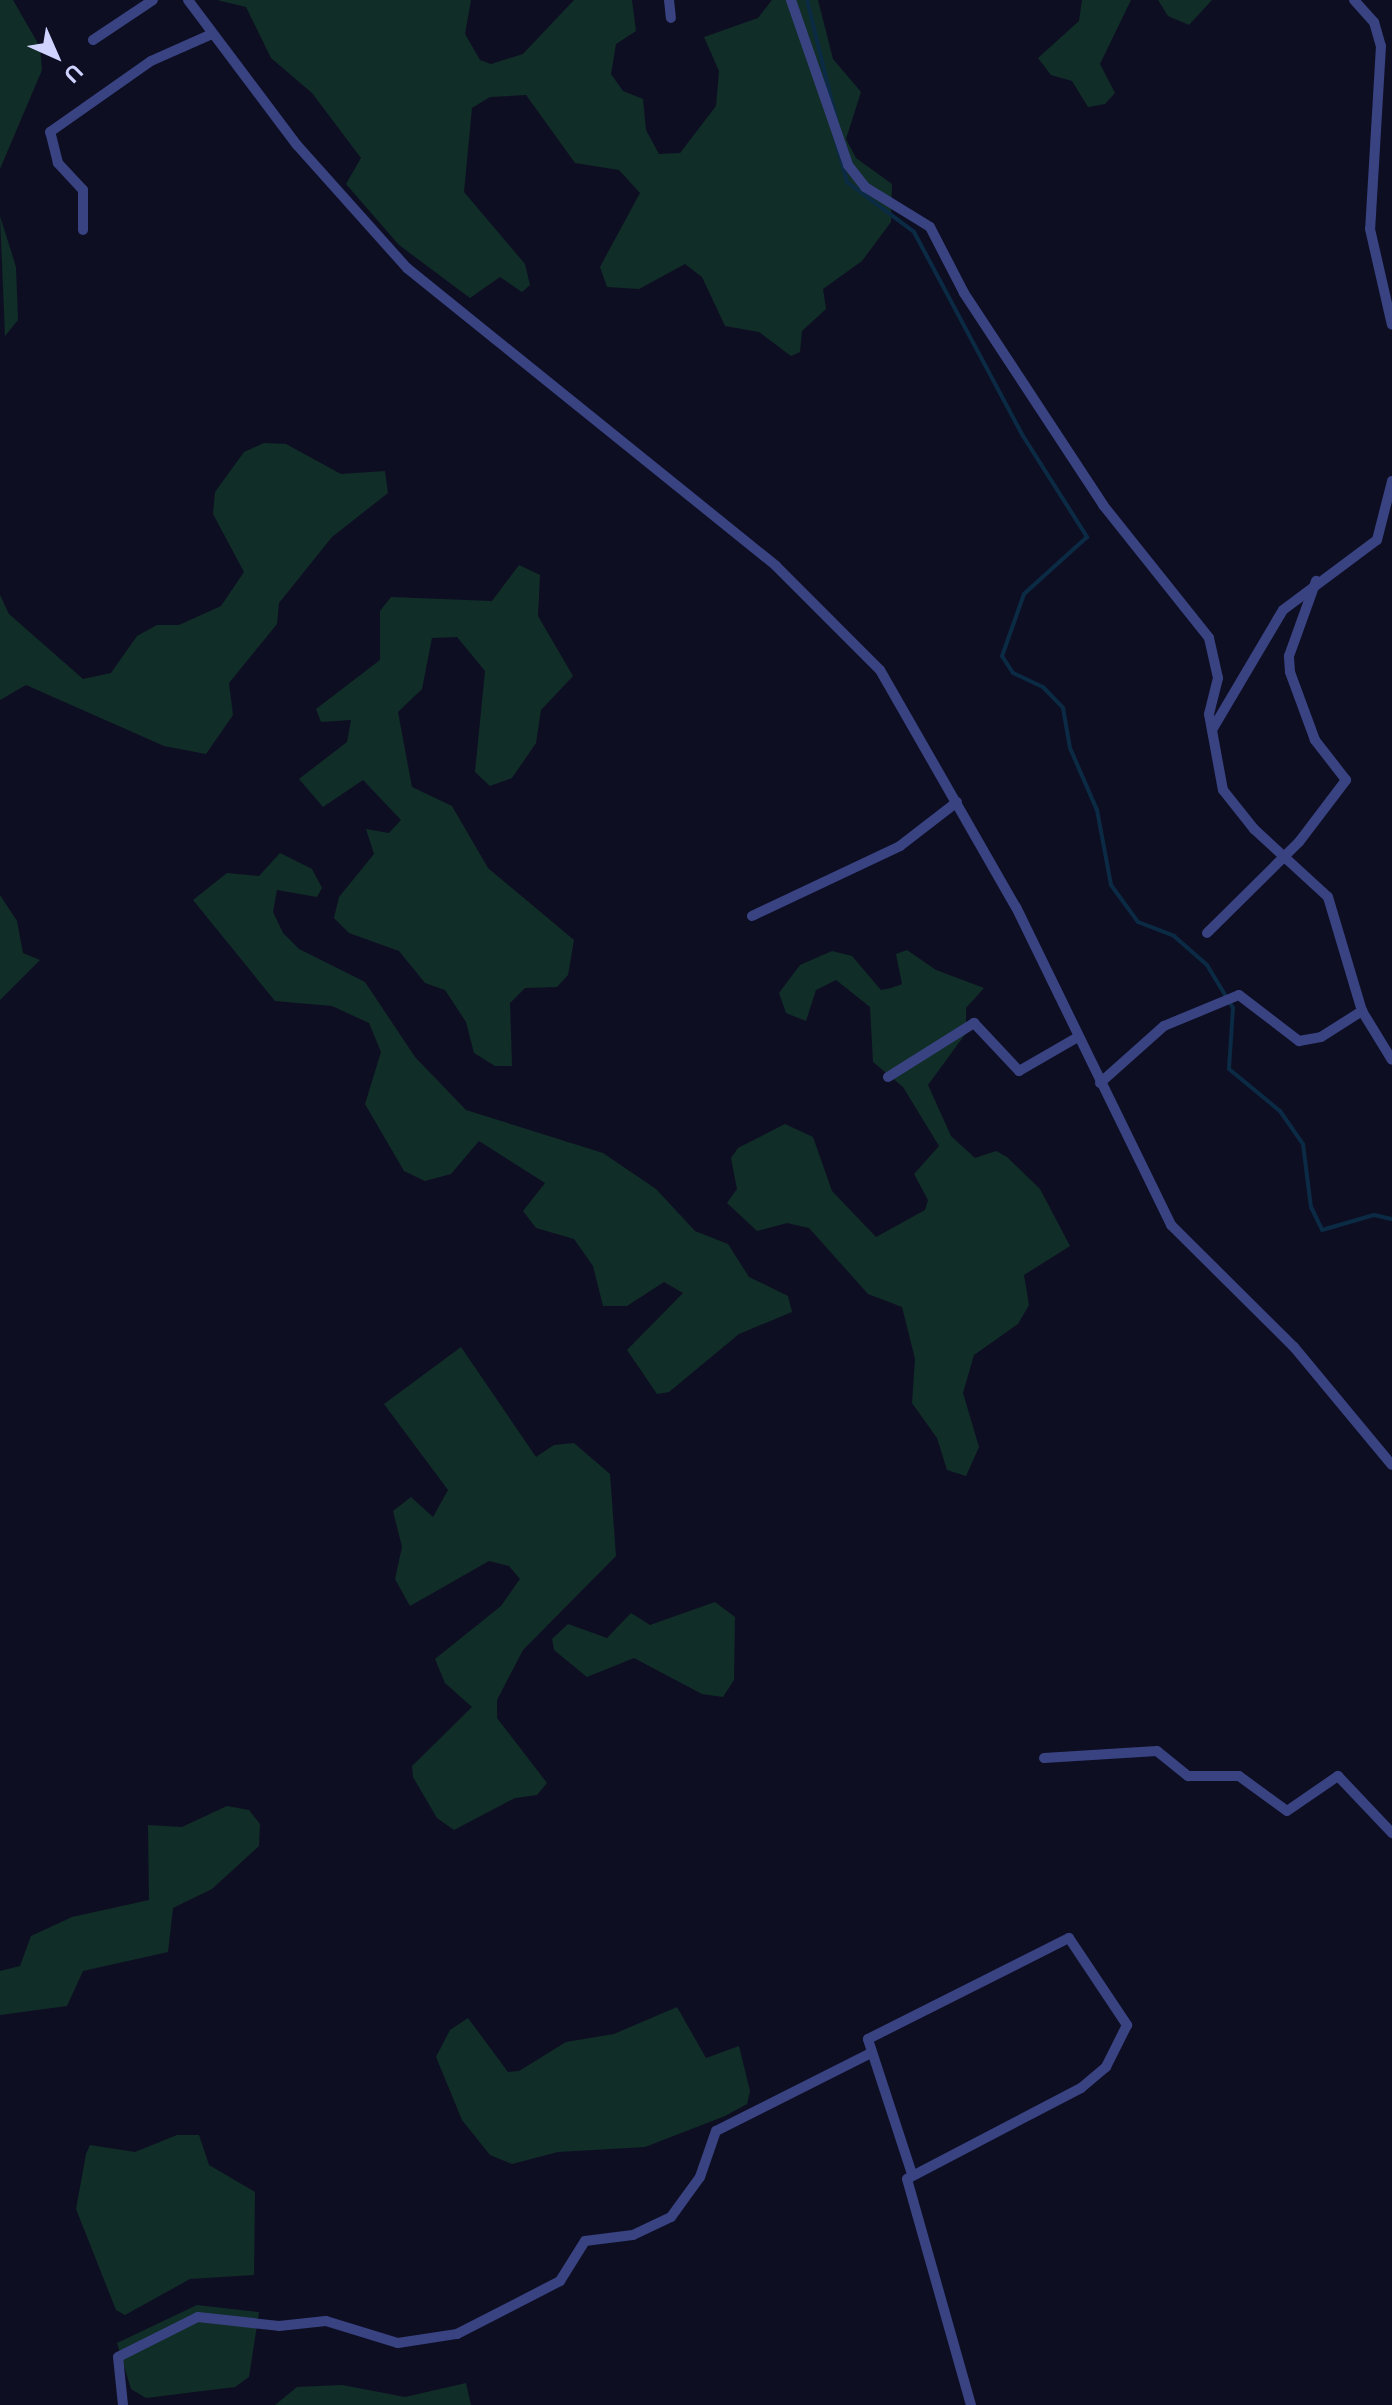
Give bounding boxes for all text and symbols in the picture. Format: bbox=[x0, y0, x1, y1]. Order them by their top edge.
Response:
north arrow bbox=[16, 16, 96, 96]
text: U bbox=[59, 59, 88, 88]

